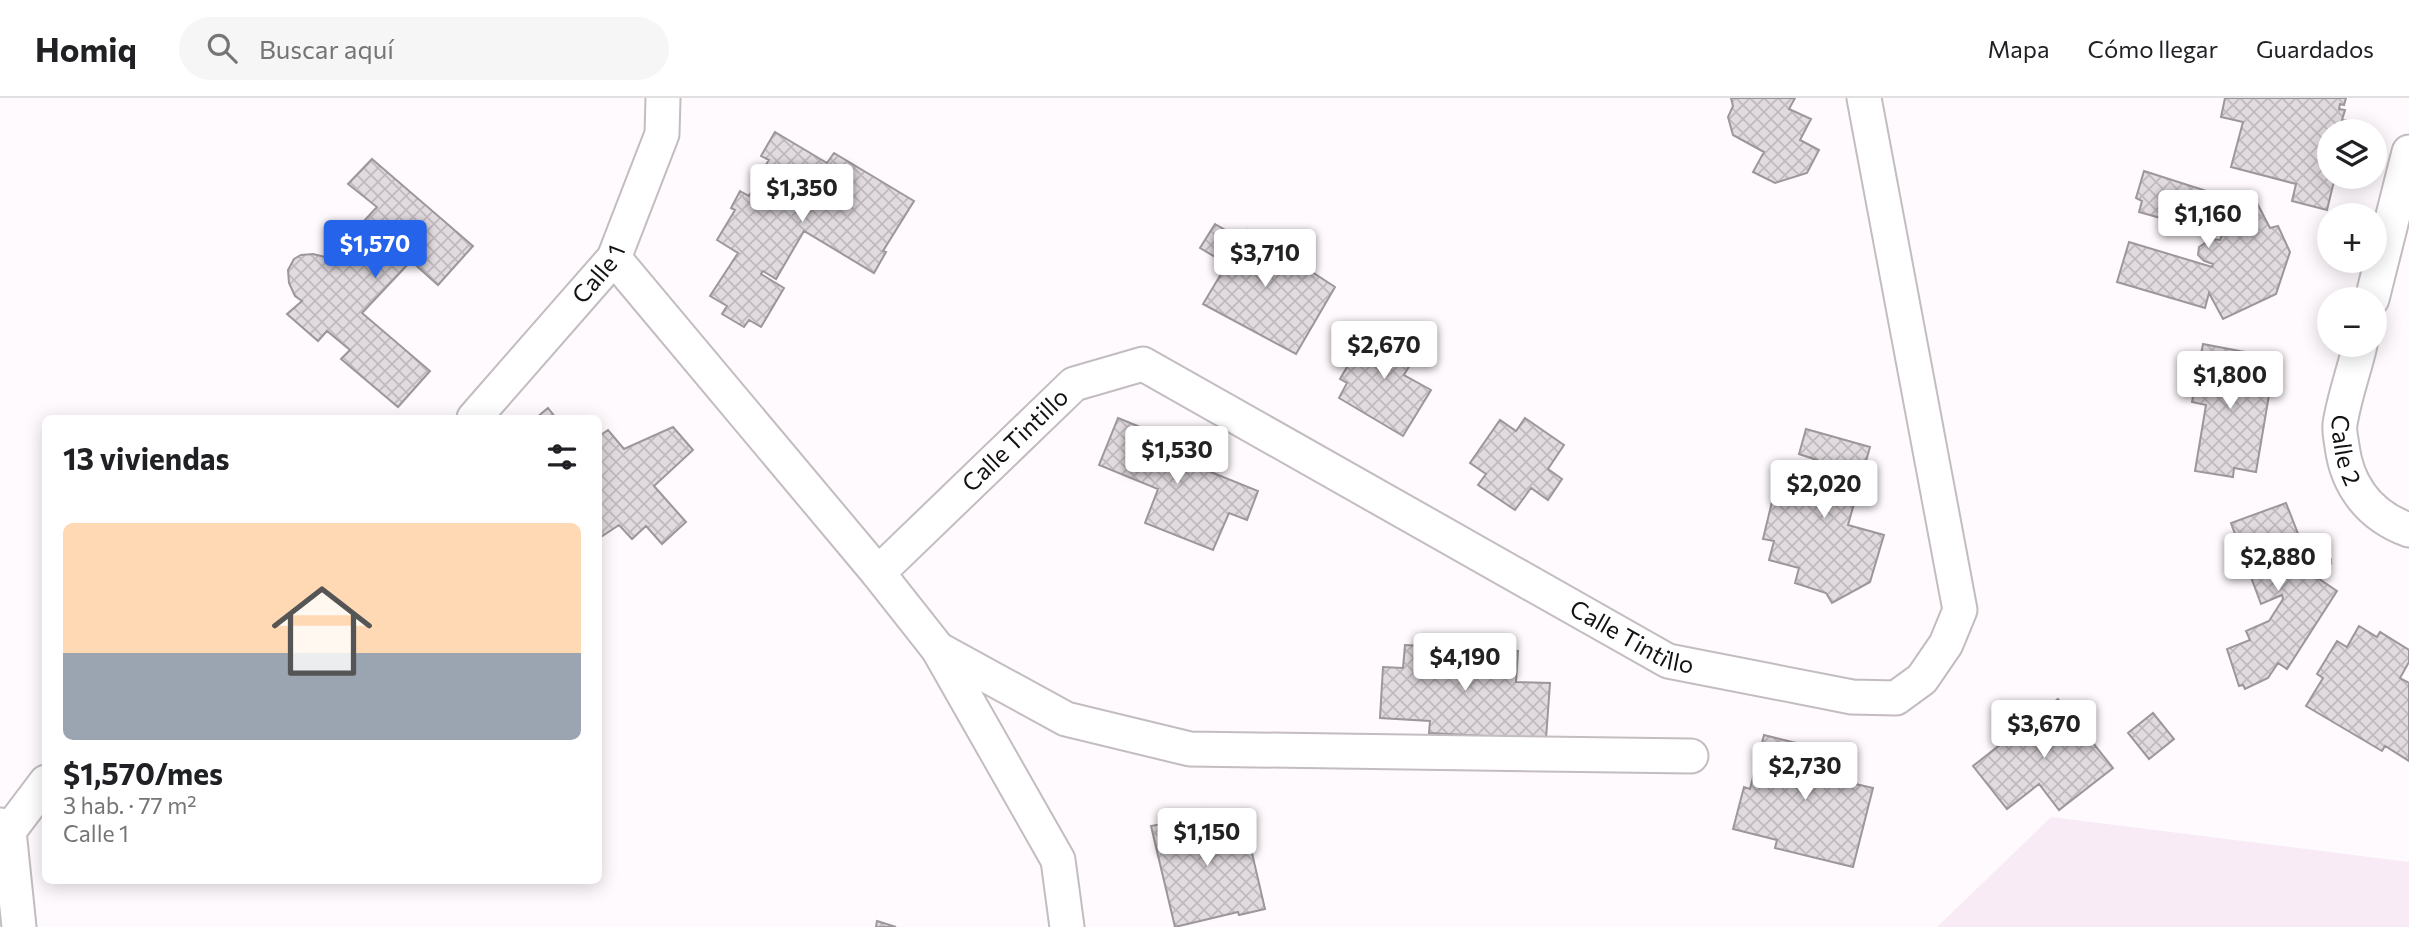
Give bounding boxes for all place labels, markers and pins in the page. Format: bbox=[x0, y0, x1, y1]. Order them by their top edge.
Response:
pin: $1,350 bbox=[745, 164, 859, 224]
pin: $1,160 bbox=[2151, 190, 2265, 250]
pin: $1,570 bbox=[318, 220, 432, 280]
pin: $3,710 bbox=[1208, 230, 1322, 289]
pin: $2,670 bbox=[1327, 322, 1441, 381]
pin: $1,800 bbox=[2173, 352, 2287, 411]
pin: $1,530 bbox=[1120, 426, 1234, 486]
pin: $2,020 bbox=[1767, 460, 1881, 520]
pin: $2,880 bbox=[2221, 533, 2335, 593]
pin: $4,190 bbox=[1408, 634, 1522, 693]
pin: $3,670 bbox=[1987, 700, 2101, 760]
pin: $2,730 bbox=[1748, 742, 1862, 802]
pin: $1,150 bbox=[1150, 808, 1264, 868]

